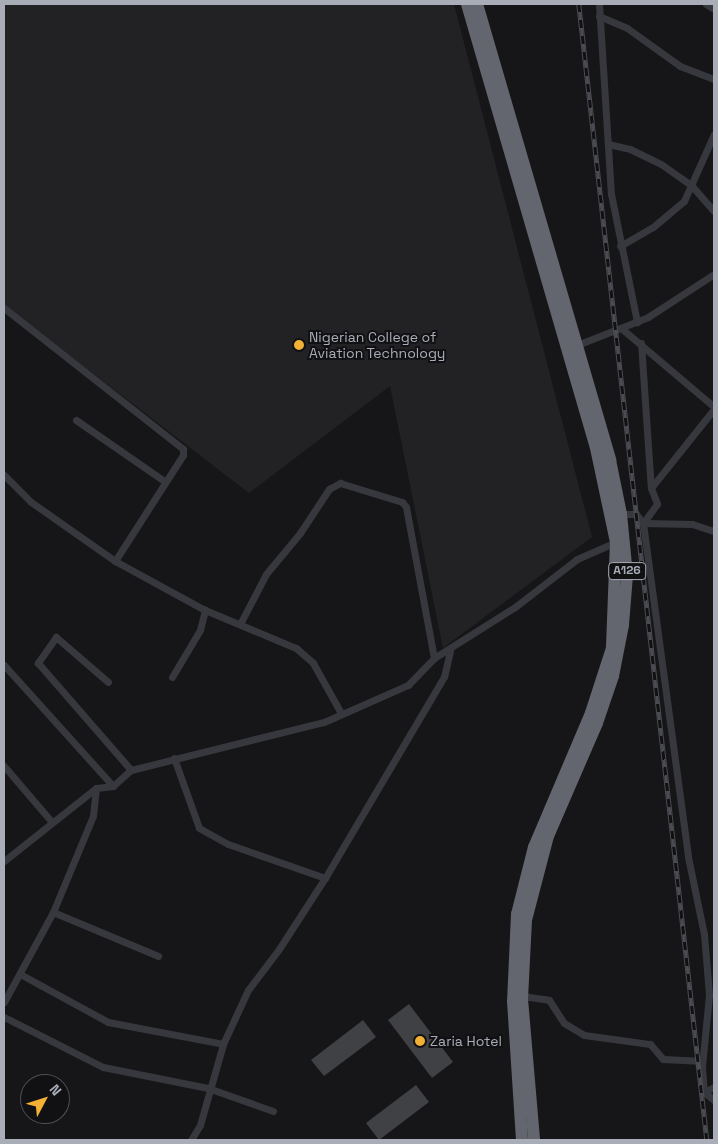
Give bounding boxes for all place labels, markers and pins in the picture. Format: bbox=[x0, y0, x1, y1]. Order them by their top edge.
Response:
place label: Nigerian College of Aviation Technology bbox=[309, 329, 446, 362]
marker: Nigerian College of Aviation Technology bbox=[293, 339, 305, 351]
place label: Zaria Hotel bbox=[430, 1033, 502, 1049]
marker: Zaria Hotel bbox=[414, 1035, 426, 1047]

